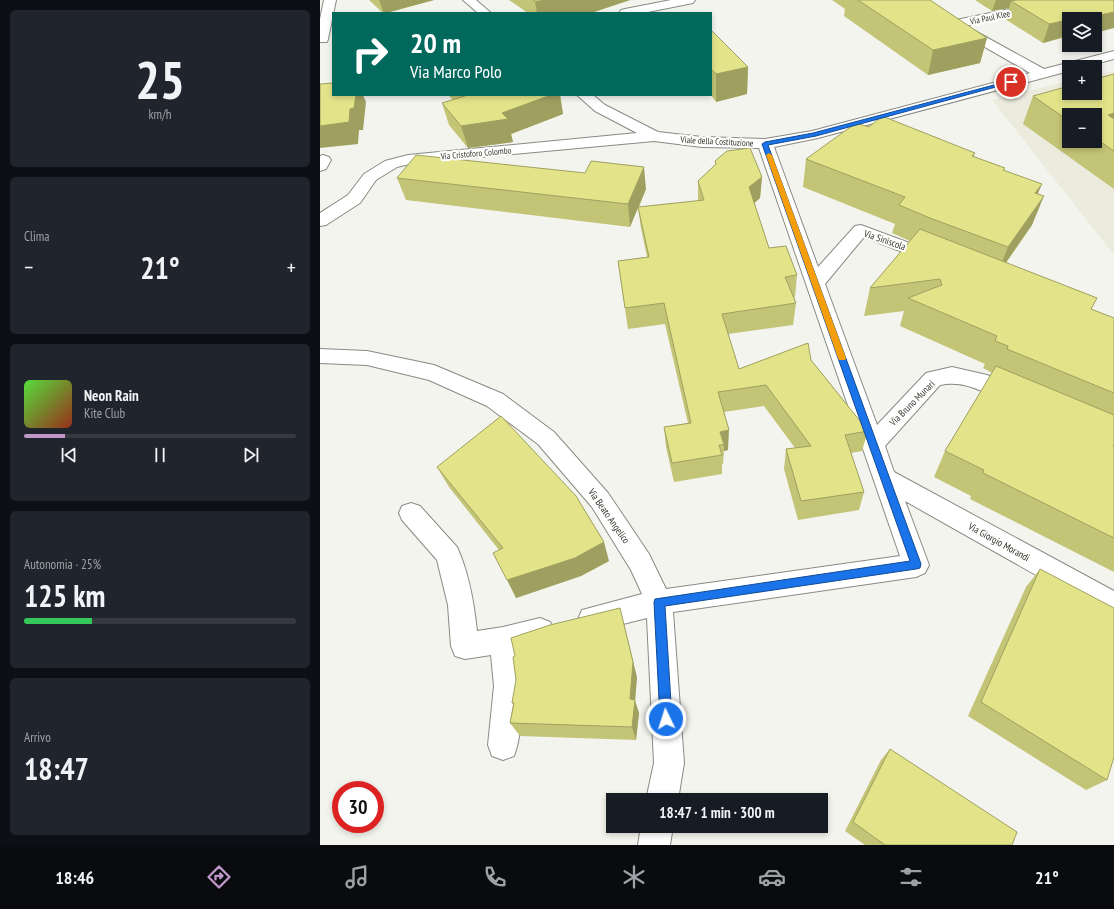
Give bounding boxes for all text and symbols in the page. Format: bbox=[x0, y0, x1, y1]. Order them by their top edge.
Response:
street label: Via Paul Klee bbox=[968, 7, 1011, 27]
map controls bbox=[1062, 12, 1102, 148]
button: layers bbox=[1062, 12, 1102, 52]
text: 20 m bbox=[410, 24, 461, 61]
icon: right bbox=[344, 28, 396, 80]
text: 25 bbox=[135, 46, 185, 113]
text: Via Marco Polo bbox=[410, 60, 502, 83]
button: + bbox=[1062, 60, 1102, 100]
pin bbox=[994, 65, 1028, 99]
icon: arrive bbox=[1000, 71, 1022, 93]
text: km/h bbox=[148, 106, 172, 123]
button: − bbox=[1062, 108, 1102, 148]
street label: Viale della Costituzione bbox=[679, 134, 754, 148]
street label: Via Cristoforo Colombo bbox=[439, 144, 512, 162]
street label: Via Siniscola bbox=[861, 226, 908, 253]
text: Clima bbox=[24, 228, 49, 245]
text: 21° bbox=[140, 248, 180, 287]
text: − bbox=[24, 253, 33, 281]
text: + bbox=[287, 253, 296, 281]
street label: Via Bruno Munari bbox=[886, 377, 938, 429]
text: Neon Rain bbox=[84, 386, 139, 405]
text: Kite Club bbox=[84, 405, 125, 422]
icon: previous bbox=[58, 444, 80, 466]
icon: pause bbox=[149, 444, 171, 466]
icon: next bbox=[240, 444, 262, 466]
street label: Via Beato Angelico bbox=[585, 485, 633, 546]
street label: Via Giorgio Morandi bbox=[965, 519, 1032, 564]
text: Autonomia · 25% bbox=[24, 556, 101, 573]
text: 125 km bbox=[24, 576, 105, 615]
position arrow bbox=[645, 698, 687, 740]
text: Arrivo bbox=[24, 729, 51, 746]
text: 18:47 bbox=[24, 749, 89, 788]
speed limit sign: 30 bbox=[332, 781, 384, 833]
text: 18:47 · 1 min · 300 m bbox=[659, 803, 775, 822]
icon: directions bbox=[205, 863, 233, 891]
icon: music bbox=[343, 863, 371, 891]
icon: phone bbox=[481, 863, 509, 891]
icon: climate bbox=[620, 863, 648, 891]
icon: car bbox=[758, 863, 786, 891]
icon: filters bbox=[897, 863, 925, 891]
text: 18:46 bbox=[55, 866, 94, 889]
text: 21° bbox=[1035, 866, 1059, 889]

